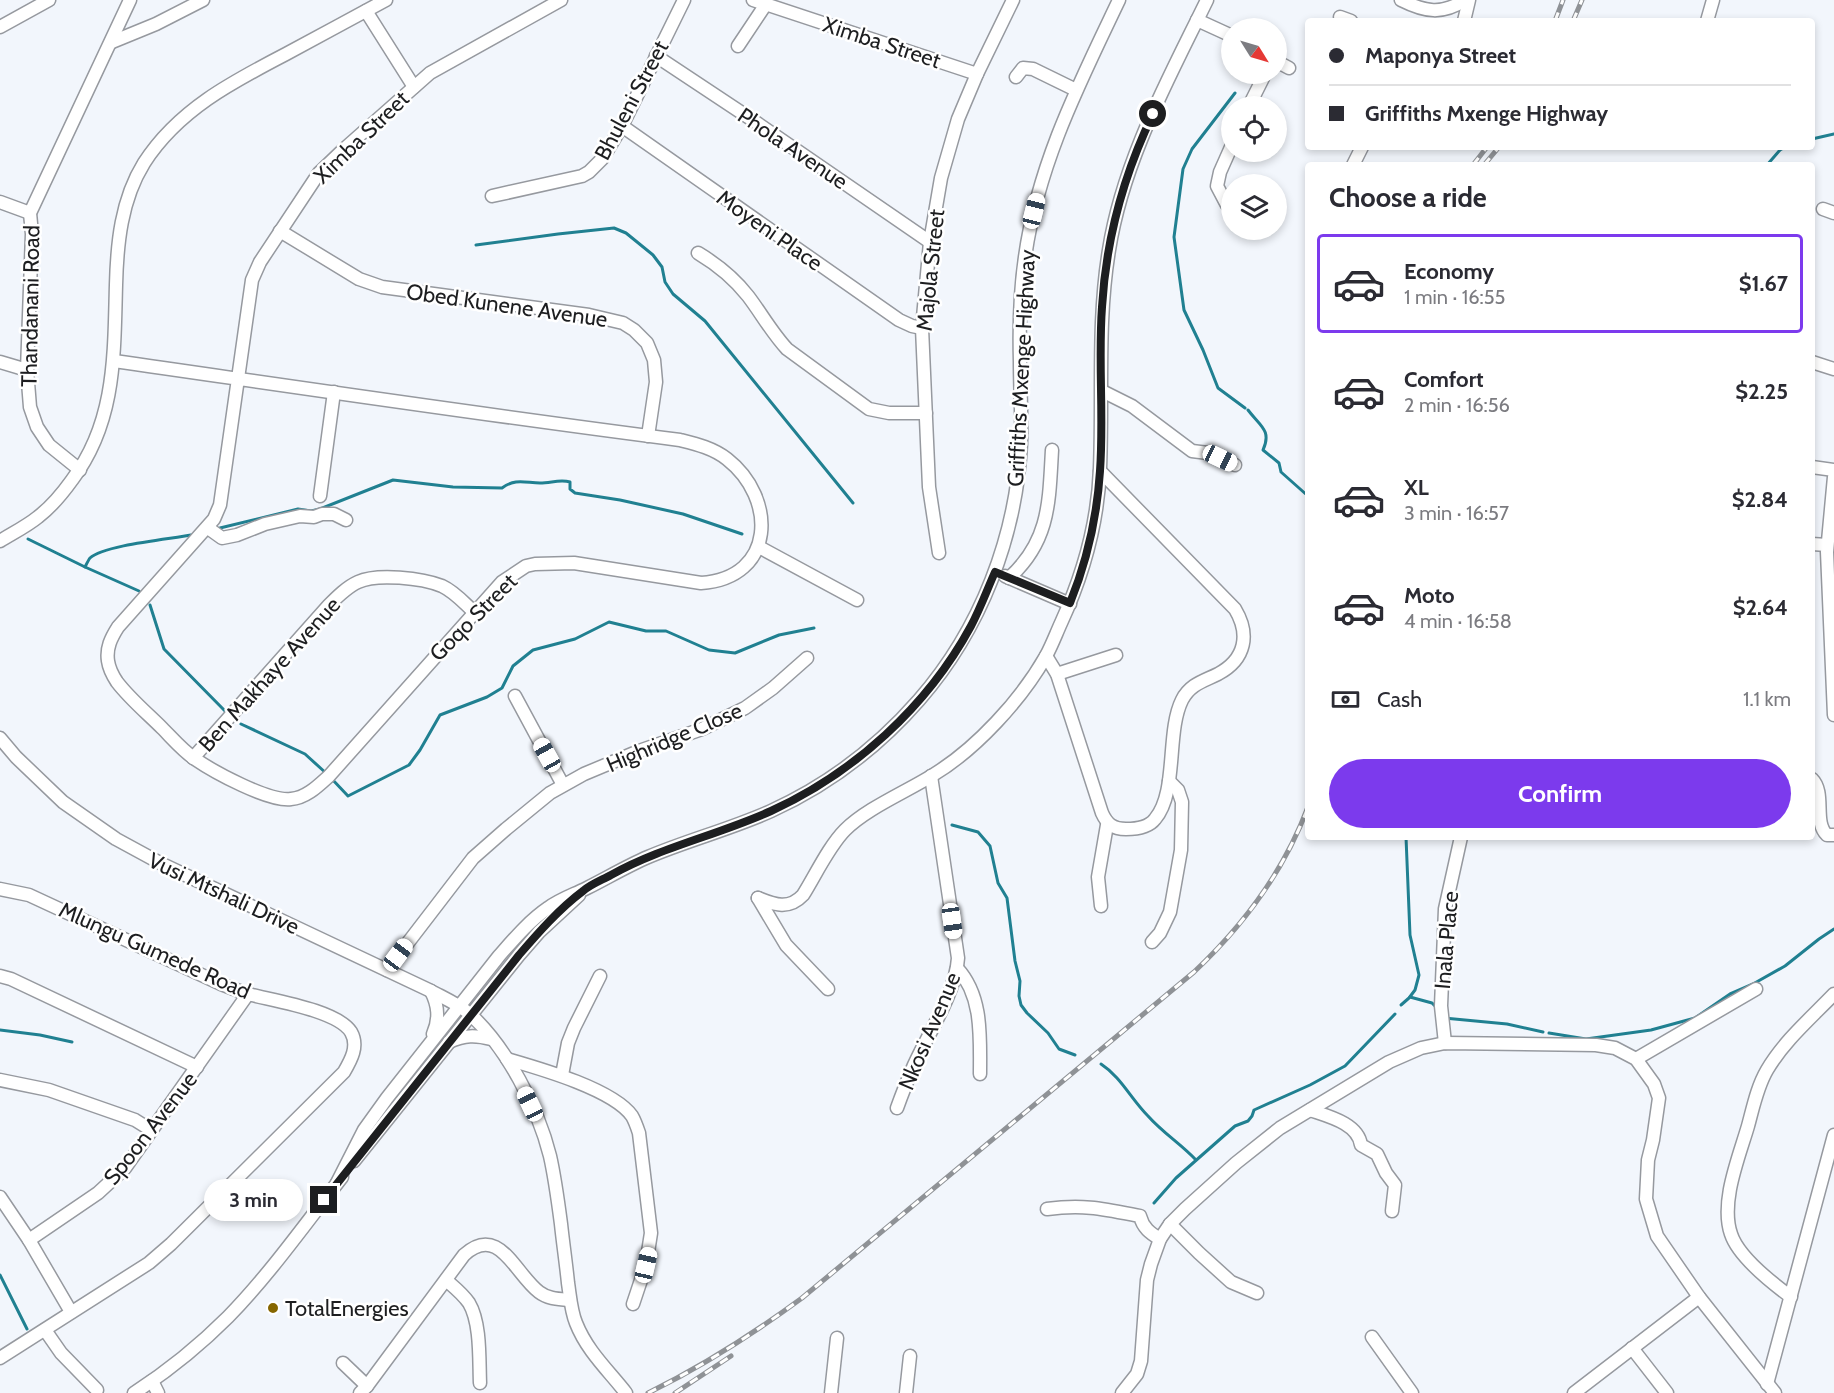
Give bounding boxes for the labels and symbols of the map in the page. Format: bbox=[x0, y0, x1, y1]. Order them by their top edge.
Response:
street label: Ximba Street bbox=[820, 11, 944, 74]
north arrow bbox=[1221, 18, 1287, 84]
street label: Bhuleni Street bbox=[589, 35, 674, 165]
street label: Ximba Street bbox=[308, 85, 415, 189]
route start bbox=[1139, 100, 1166, 127]
street label: Phola Avenue bbox=[733, 102, 853, 195]
street label: Moyeni Place bbox=[712, 184, 828, 277]
car bbox=[1021, 191, 1047, 231]
street label: Majola Street bbox=[911, 207, 950, 332]
street label: Thandanani Road bbox=[16, 225, 45, 387]
street label: Griffiths Mxenge Highway bbox=[1002, 249, 1041, 487]
street label: Obed Kunene Avenue bbox=[405, 278, 609, 333]
car bbox=[1200, 442, 1240, 474]
street label: Goqo Street bbox=[424, 568, 523, 667]
street label: Ben Makhaye Avenue bbox=[193, 591, 346, 757]
street label: Highridge Close bbox=[602, 697, 746, 778]
car bbox=[530, 735, 564, 775]
street label: Vusi Mtshali Drive bbox=[144, 847, 304, 940]
street label: Inala Place bbox=[1429, 890, 1464, 990]
street label: Mlungu Gumede Road bbox=[55, 896, 255, 1005]
car bbox=[941, 902, 963, 940]
car bbox=[380, 935, 416, 975]
street label: Nkosi Avenue bbox=[893, 968, 966, 1094]
street label: Spoon Avenue bbox=[98, 1066, 203, 1190]
car bbox=[514, 1084, 546, 1124]
callout: 3 min bbox=[204, 1179, 303, 1221]
route end bbox=[310, 1186, 337, 1213]
car bbox=[633, 1245, 659, 1285]
place label: TotalEnergies bbox=[285, 1295, 409, 1322]
marker: TotalEnergies bbox=[266, 1301, 280, 1315]

